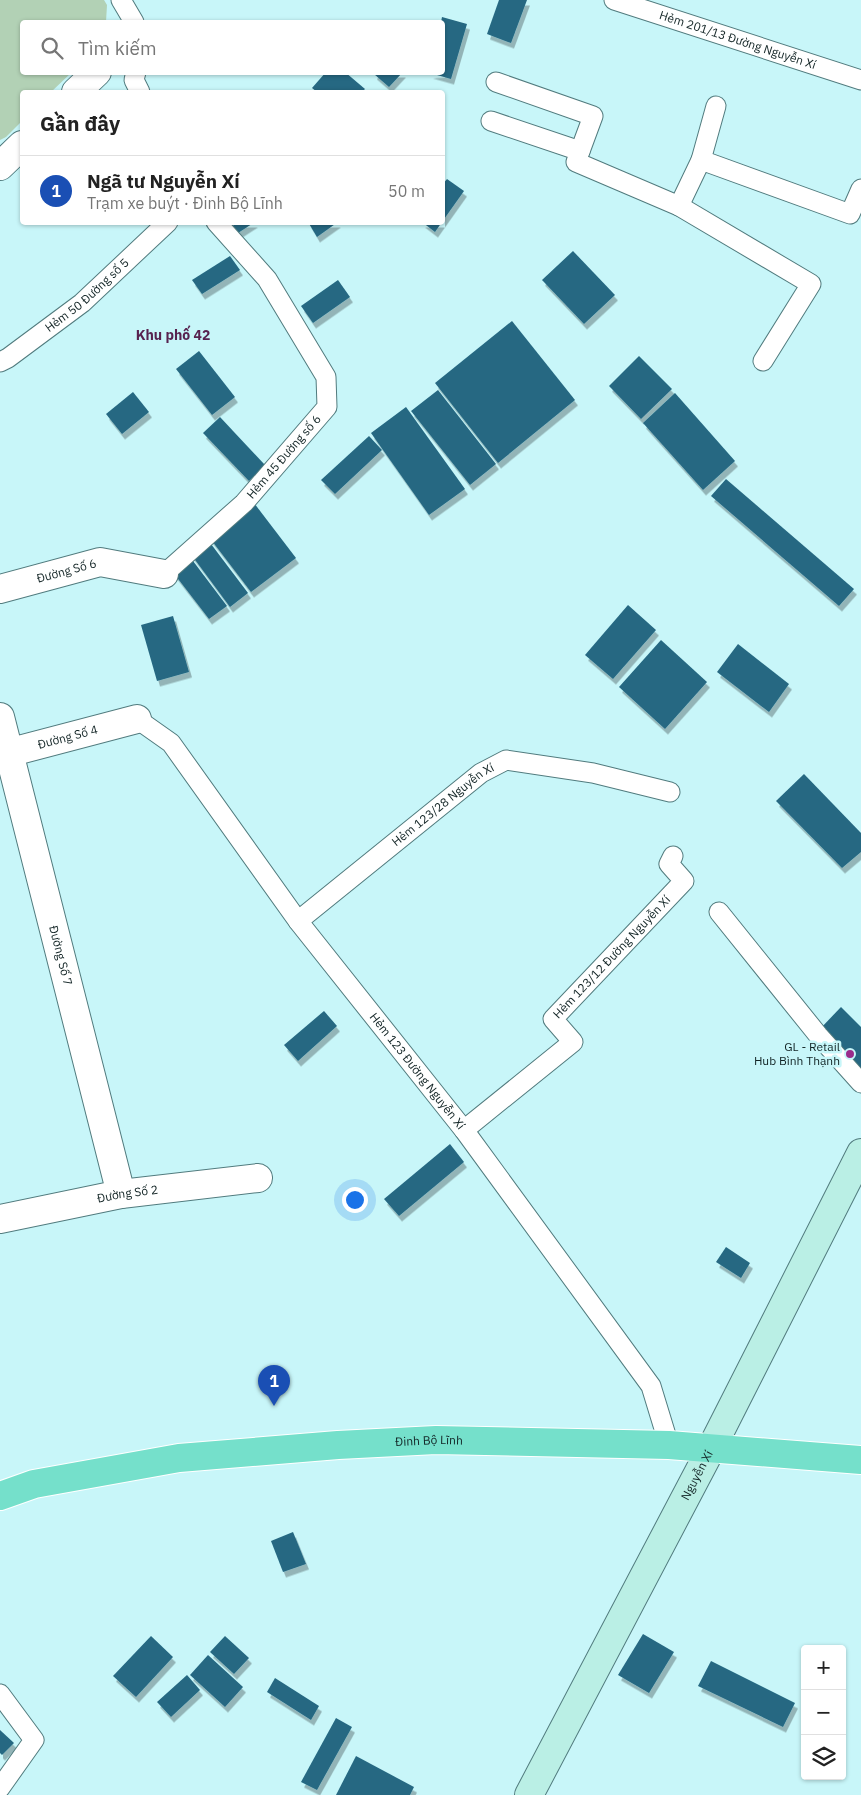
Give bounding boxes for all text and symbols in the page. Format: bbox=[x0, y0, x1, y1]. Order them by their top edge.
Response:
street label: Hẻm 201/13 Đường Nguyễn Xí bbox=[658, 7, 818, 72]
search box bbox=[20, 20, 445, 75]
icon: search bbox=[38, 34, 66, 62]
text: Tìm kiếm bbox=[78, 36, 156, 60]
text: Gần đây bbox=[40, 109, 120, 137]
text: Ngã tư Nguyễn Xí bbox=[87, 169, 240, 193]
text: 1 bbox=[51, 181, 61, 201]
text: 50 m bbox=[388, 181, 425, 201]
text: Trạm xe buýt · Đinh Bộ Lĩnh bbox=[87, 193, 283, 213]
street label: Hẻm 50 Đường số 5 bbox=[42, 255, 132, 335]
district label: Khu phố 42 bbox=[136, 325, 210, 344]
street label: Hẻm 45 Đường số 6 bbox=[243, 412, 324, 501]
street label: Đường Số 6 bbox=[35, 555, 98, 586]
street label: Đường Số 4 bbox=[36, 722, 99, 752]
street label: Hẻm 123/28 Nguyễn Xí bbox=[389, 760, 496, 849]
street label: Hẻm 123/12 Đường Nguyễn Xí bbox=[550, 892, 673, 1021]
street label: Đường Số 7 bbox=[46, 924, 76, 987]
street label: Hẻm 123 Đường Nguyễn Xí bbox=[367, 1009, 469, 1132]
place label: GL - Retail Hub Bình Thạnh bbox=[754, 1039, 840, 1068]
marker: GL - Retail Hub Bình Thạnh bbox=[844, 1048, 856, 1060]
street label: Đường Số 2 bbox=[96, 1182, 159, 1206]
your location bbox=[342, 1187, 368, 1213]
pin: 1 bbox=[258, 1365, 290, 1406]
street label: Đinh Bộ Lĩnh bbox=[395, 1432, 463, 1449]
street label: Nguyễn Xí bbox=[677, 1448, 716, 1503]
map controls bbox=[801, 1645, 846, 1780]
button: + bbox=[801, 1645, 846, 1690]
button: − bbox=[801, 1690, 846, 1735]
button: layers bbox=[801, 1735, 846, 1780]

